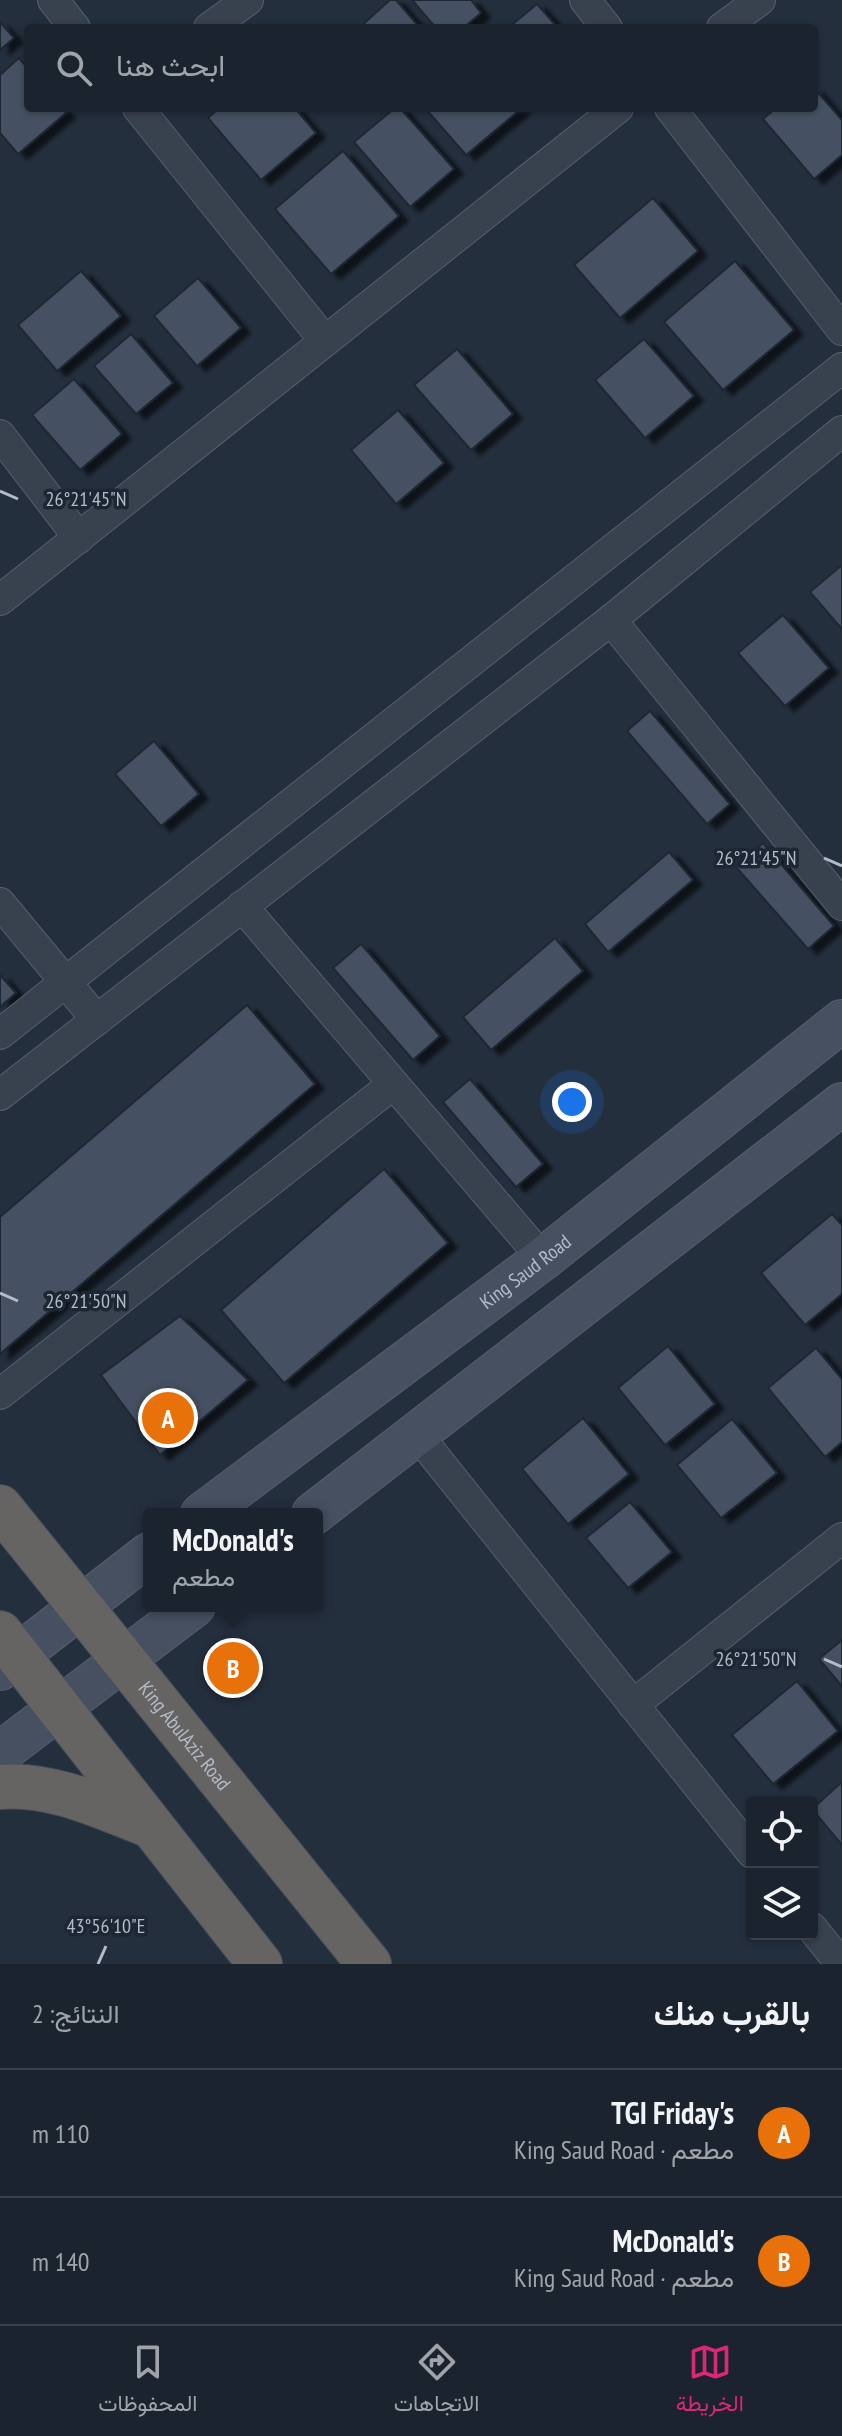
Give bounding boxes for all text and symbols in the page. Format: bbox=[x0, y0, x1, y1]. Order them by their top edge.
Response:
search box bbox=[24, 24, 818, 112]
text: ابحث هنا bbox=[116, 45, 225, 84]
icon: search bbox=[52, 46, 96, 90]
text: 26°21'45"N bbox=[46, 486, 126, 512]
text: 26°21'45"N bbox=[716, 845, 796, 871]
your location bbox=[552, 1082, 592, 1122]
street label: King Saud Road bbox=[474, 1229, 576, 1315]
text: 26°21'50"N bbox=[46, 1288, 126, 1314]
pin: A bbox=[142, 1388, 194, 1448]
popup bbox=[143, 1508, 323, 1612]
text: McDonald's bbox=[172, 1520, 294, 1559]
text: مطعم bbox=[172, 1560, 235, 1593]
pin: B bbox=[207, 1638, 259, 1698]
text: 26°21'50"N bbox=[716, 1646, 796, 1672]
street label: King AbulAziz Road bbox=[133, 1676, 236, 1796]
map controls bbox=[746, 1796, 818, 1940]
button: locate bbox=[746, 1796, 818, 1868]
button: layers bbox=[746, 1868, 818, 1940]
text: 43°56'10"E bbox=[67, 1913, 145, 1939]
text: بالقرب منك bbox=[654, 1990, 810, 2034]
text: النتائج: 2 bbox=[32, 1997, 119, 2030]
text: TGI Friday's bbox=[611, 2093, 734, 2132]
text: 110 m bbox=[32, 2117, 90, 2150]
text: A bbox=[777, 2117, 791, 2150]
text: مطعم · King Saud Road bbox=[514, 2133, 734, 2166]
text: McDonald's bbox=[613, 2221, 734, 2260]
text: 140 m bbox=[32, 2245, 90, 2278]
text: B bbox=[778, 2245, 790, 2278]
text: مطعم · King Saud Road bbox=[514, 2261, 734, 2294]
tab: المحفوظات bbox=[98, 2340, 197, 2423]
tab: الاتجاهات bbox=[394, 2340, 479, 2423]
tab: الخريطة bbox=[676, 2340, 744, 2423]

